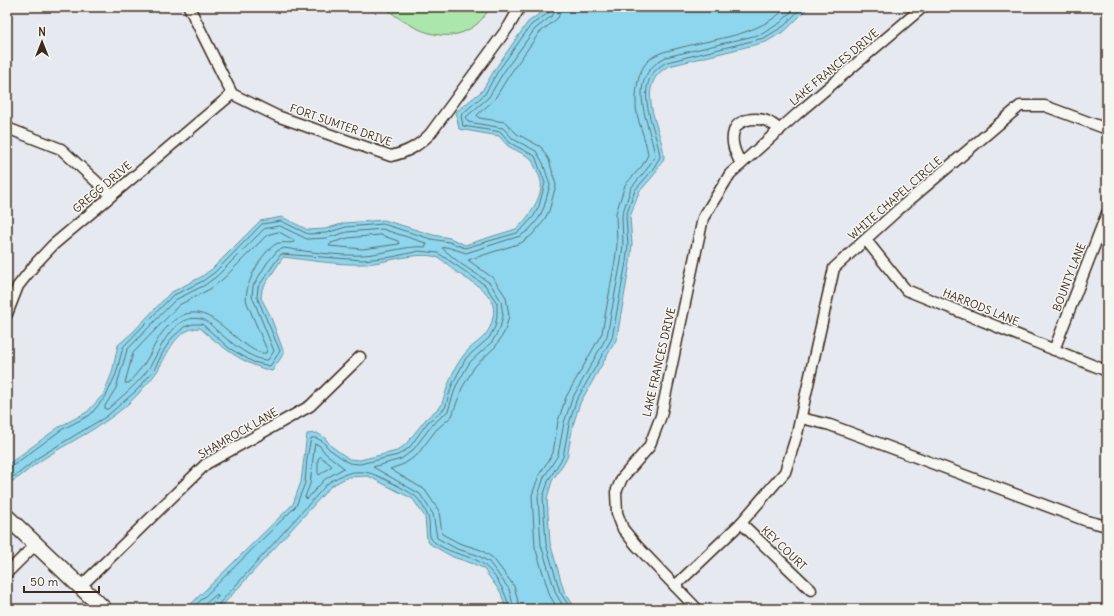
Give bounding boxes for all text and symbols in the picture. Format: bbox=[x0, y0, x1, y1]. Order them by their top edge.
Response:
north arrow bbox=[22, 22, 62, 62]
text: N bbox=[38, 25, 46, 39]
street label: LAKE FRANCES DRIVE bbox=[787, 26, 881, 108]
street label: FORT SUMTER DRIVE bbox=[288, 101, 394, 149]
street label: WHITE CHAPEL CIRCLE bbox=[845, 153, 945, 243]
street label: GREGG DRIVE bbox=[70, 158, 134, 216]
street label: BOUNTY LANE bbox=[1049, 241, 1089, 313]
street label: HARRODS LANE bbox=[941, 285, 1021, 329]
street label: LAKE FRANCES DRIVE bbox=[640, 306, 678, 418]
street label: SHAMROCK LANE bbox=[196, 405, 280, 461]
street label: KEY COURT bbox=[758, 523, 810, 573]
scale bar bbox=[24, 568, 99, 594]
text: 50 m bbox=[30, 574, 59, 589]

